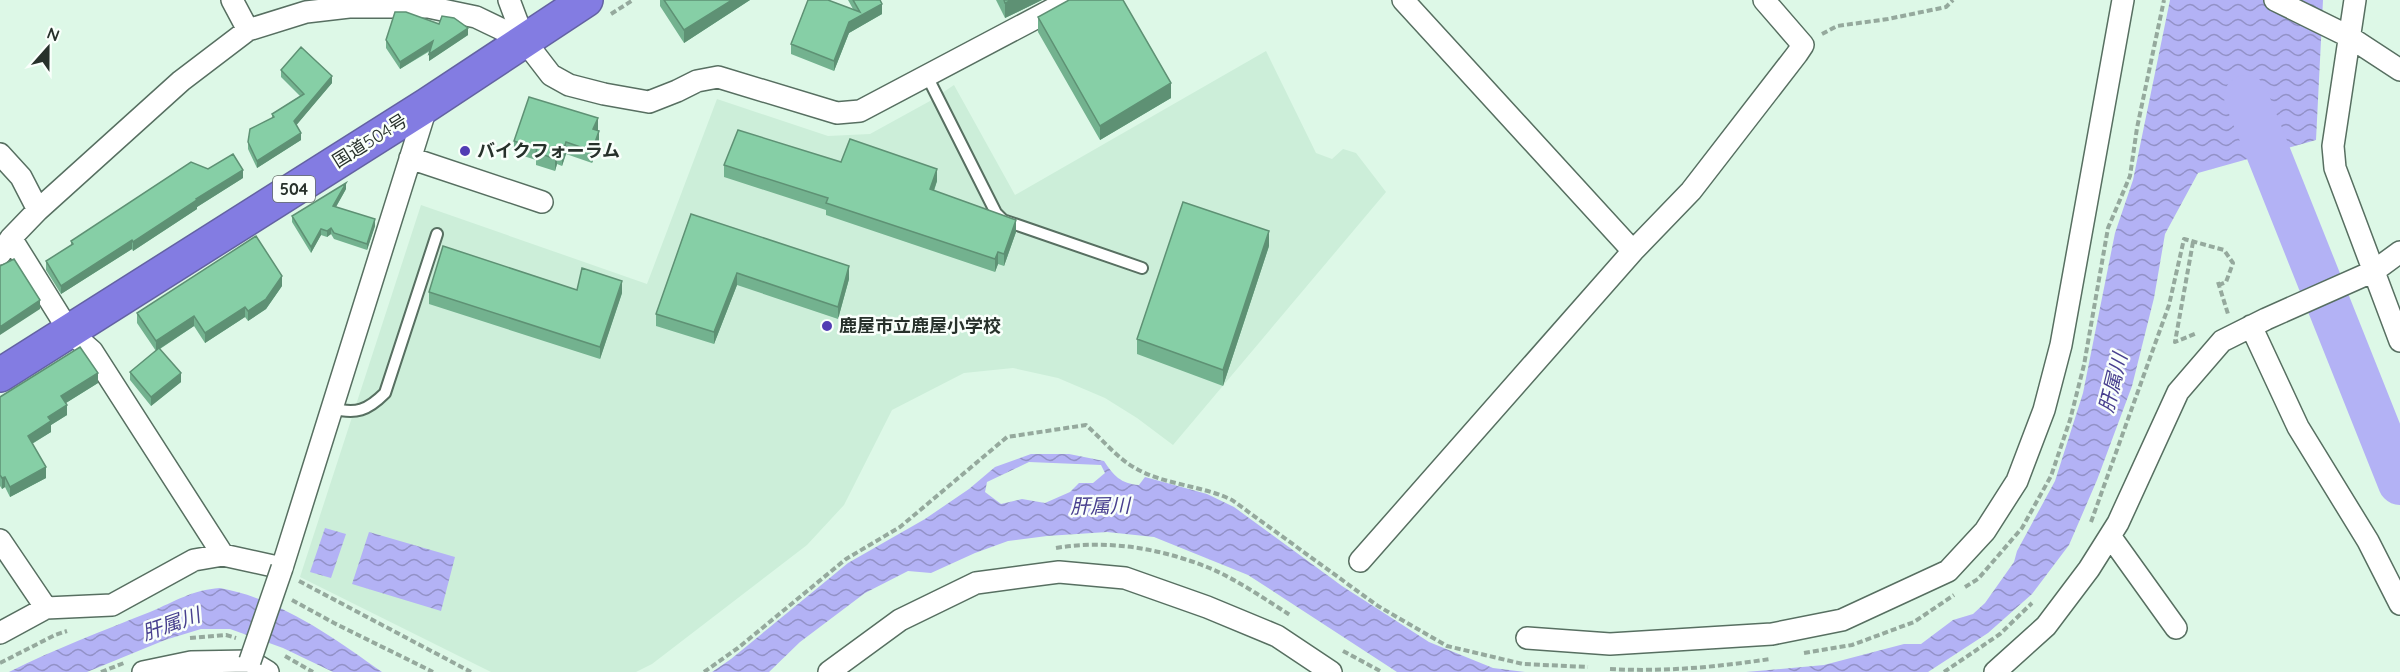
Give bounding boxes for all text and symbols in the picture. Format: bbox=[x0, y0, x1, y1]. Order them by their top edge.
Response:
north arrow bbox=[18, 18, 78, 78]
text: N bbox=[44, 23, 62, 45]
street label: 国道504号 bbox=[328, 109, 411, 173]
place label: バイクフォーラム bbox=[477, 139, 620, 162]
marker: バイクフォーラム bbox=[458, 144, 472, 158]
road number: 504 bbox=[273, 176, 315, 202]
place label: 鹿屋市立鹿屋小学校 bbox=[839, 314, 1001, 337]
marker: 鹿屋市立鹿屋小学校 bbox=[820, 319, 834, 333]
water label: 肝属川 bbox=[2093, 349, 2132, 415]
water label: 肝属川 bbox=[1070, 492, 1132, 519]
water label: 肝属川 bbox=[138, 601, 205, 645]

